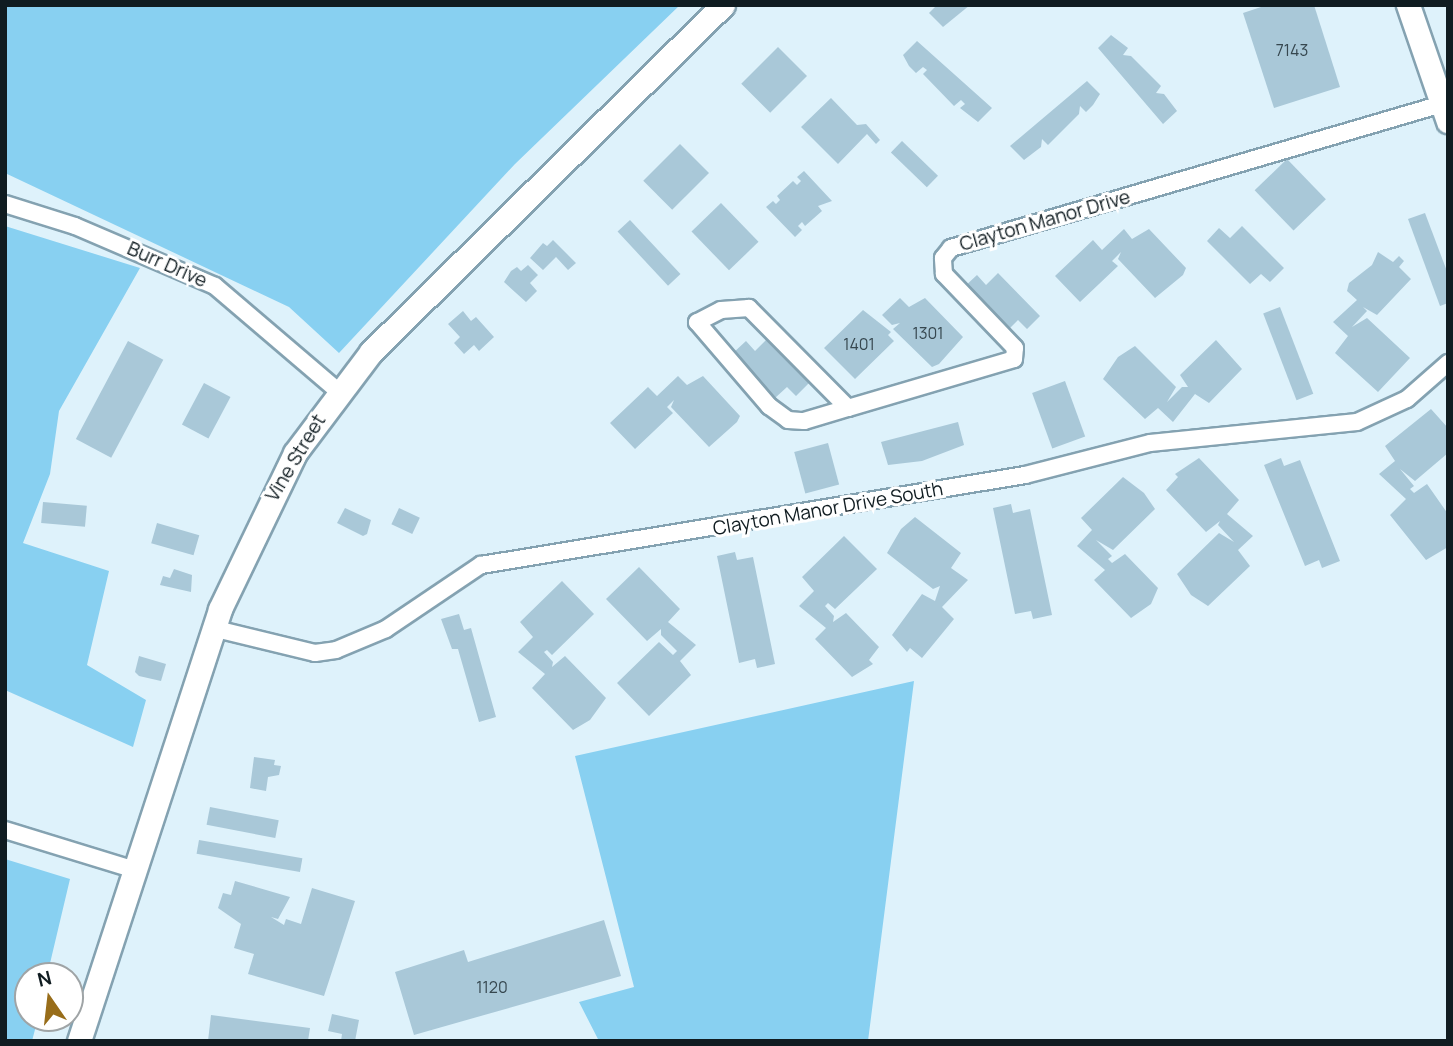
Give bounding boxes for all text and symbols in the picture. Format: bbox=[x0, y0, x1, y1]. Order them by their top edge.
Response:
house number: 7143 bbox=[1276, 40, 1308, 60]
street label: Clayton Manor Drive bbox=[957, 186, 1133, 256]
street label: Burr Drive bbox=[124, 237, 210, 293]
house number: 1301 bbox=[912, 323, 944, 343]
house number: 1401 bbox=[843, 334, 875, 354]
street label: Vine Street bbox=[261, 410, 331, 506]
street label: Clayton Manor Drive South bbox=[711, 478, 945, 540]
north arrow bbox=[14, 962, 84, 1032]
text: N bbox=[35, 964, 54, 993]
house number: 1120 bbox=[476, 977, 508, 997]

